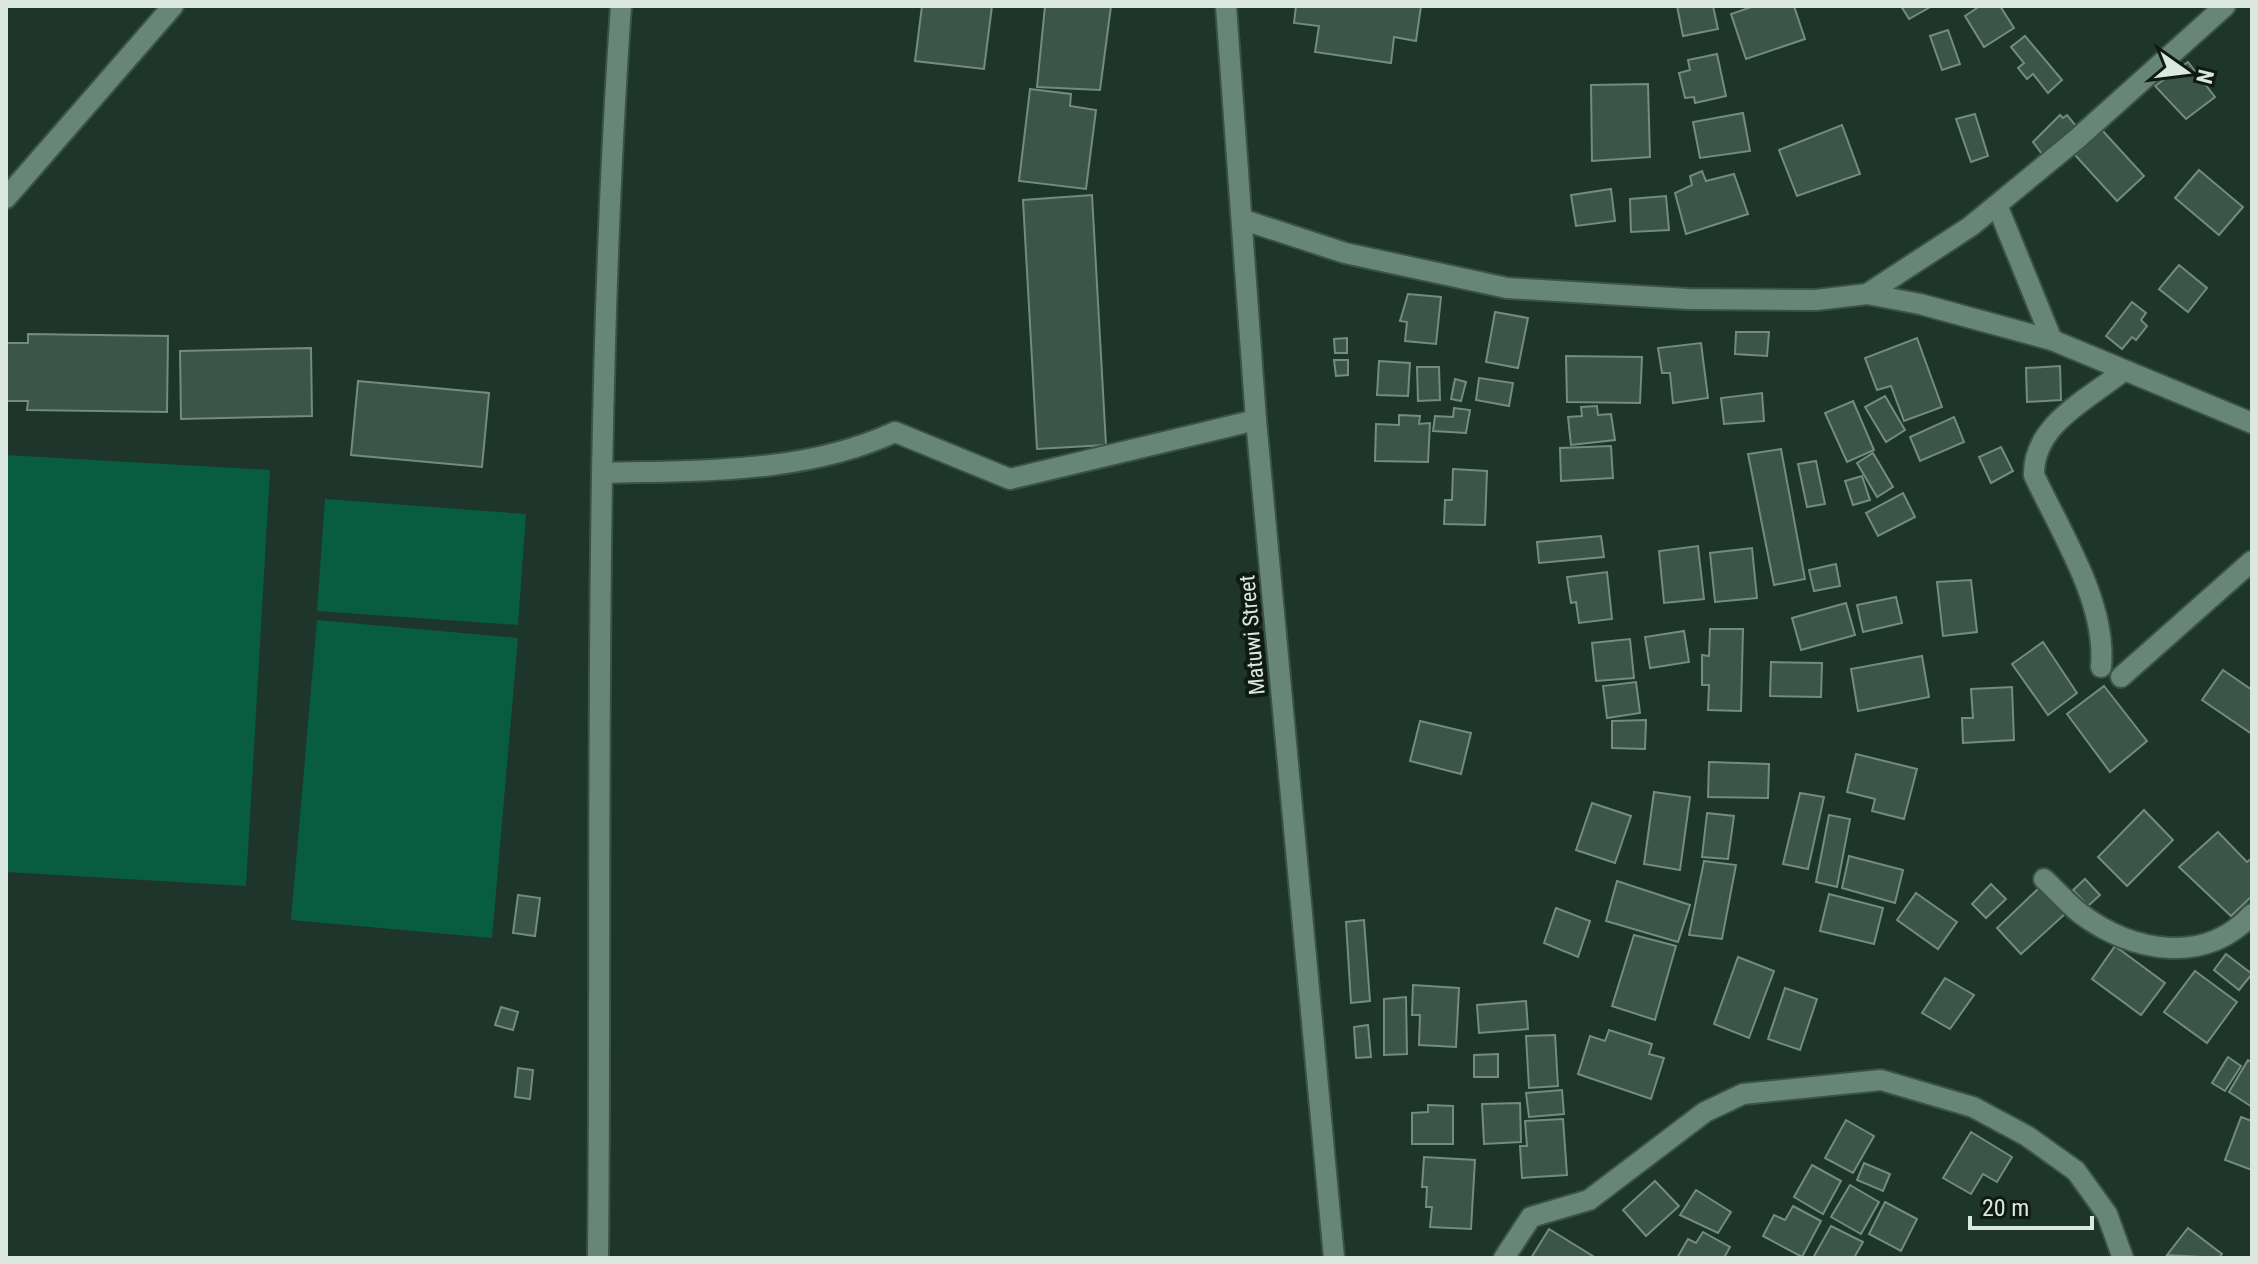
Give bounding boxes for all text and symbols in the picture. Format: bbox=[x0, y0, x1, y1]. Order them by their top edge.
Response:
north arrow bbox=[2146, 32, 2226, 112]
text: N bbox=[2191, 67, 2219, 86]
street label: Matuwi Street bbox=[1234, 574, 1270, 696]
scale bar bbox=[1970, 1180, 2092, 1230]
text: 20 m bbox=[1982, 1194, 2029, 1222]

